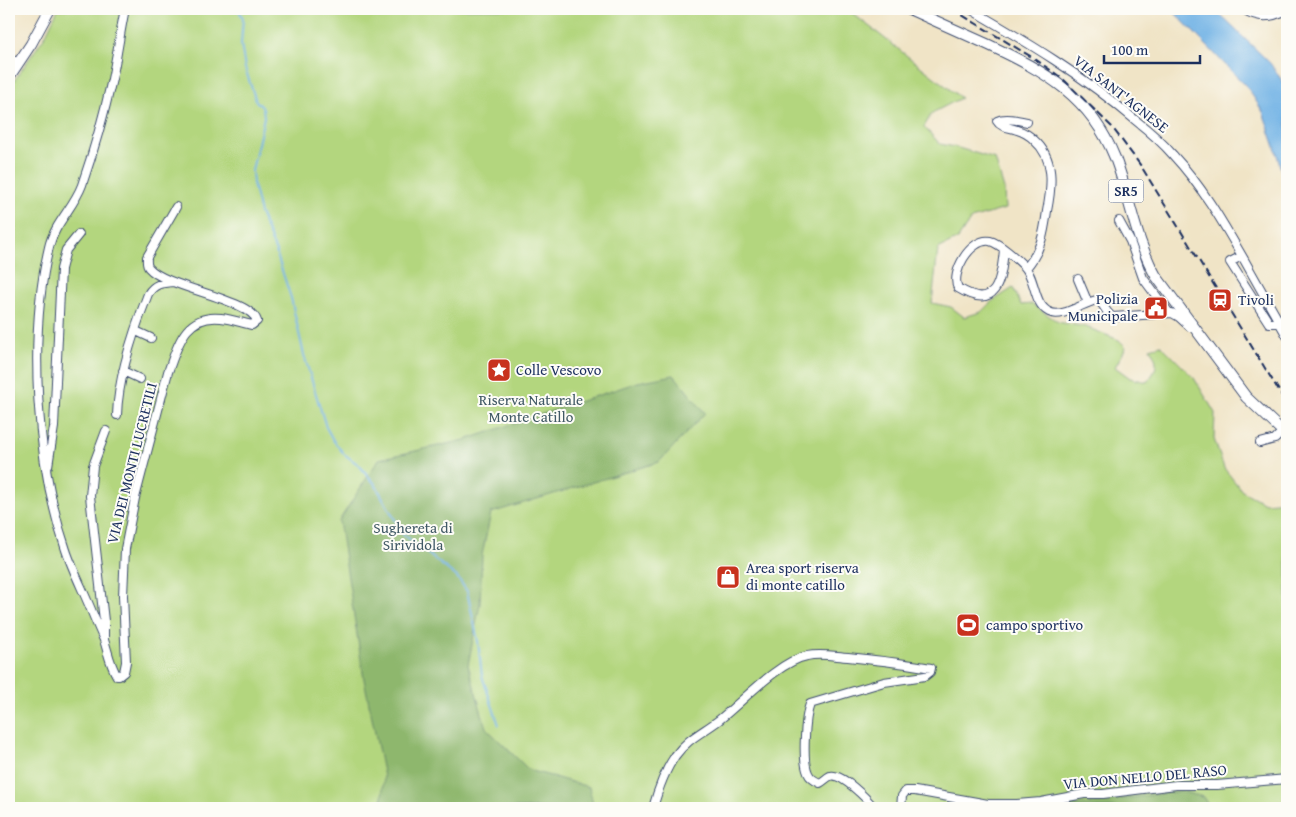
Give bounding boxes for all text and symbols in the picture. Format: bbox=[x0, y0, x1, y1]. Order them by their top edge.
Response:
scale bar bbox=[1104, 32, 1200, 64]
text: 100 m bbox=[1111, 39, 1149, 60]
street label: VIA SANT'AGNESE bbox=[1069, 50, 1174, 138]
road number: SR5 bbox=[1108, 180, 1144, 202]
station icon: Tivoli bbox=[1207, 287, 1233, 313]
place label: Polizia Municipale bbox=[1068, 288, 1138, 326]
place label: Tivoli bbox=[1238, 289, 1274, 310]
public building icon: Polizia Municipale bbox=[1143, 295, 1169, 321]
place icon: Colle Vescovo bbox=[486, 357, 512, 383]
place label: Colle Vescovo bbox=[516, 359, 602, 380]
street label: VIA DEI MONTI LUCRETILI bbox=[101, 380, 162, 546]
park label: Riserva Naturale Monte Catillo bbox=[479, 389, 583, 427]
park label: Sughereta di Sirividola bbox=[373, 517, 453, 555]
place label: Area sport riserva di monte catillo bbox=[746, 557, 859, 595]
shop icon: Area sport riserva di monte catillo bbox=[715, 564, 741, 590]
sports icon: campo sportivo bbox=[955, 612, 981, 638]
place label: campo sportivo bbox=[986, 614, 1084, 635]
street label: VIA DON NELLO DEL RASO bbox=[1062, 759, 1228, 794]

